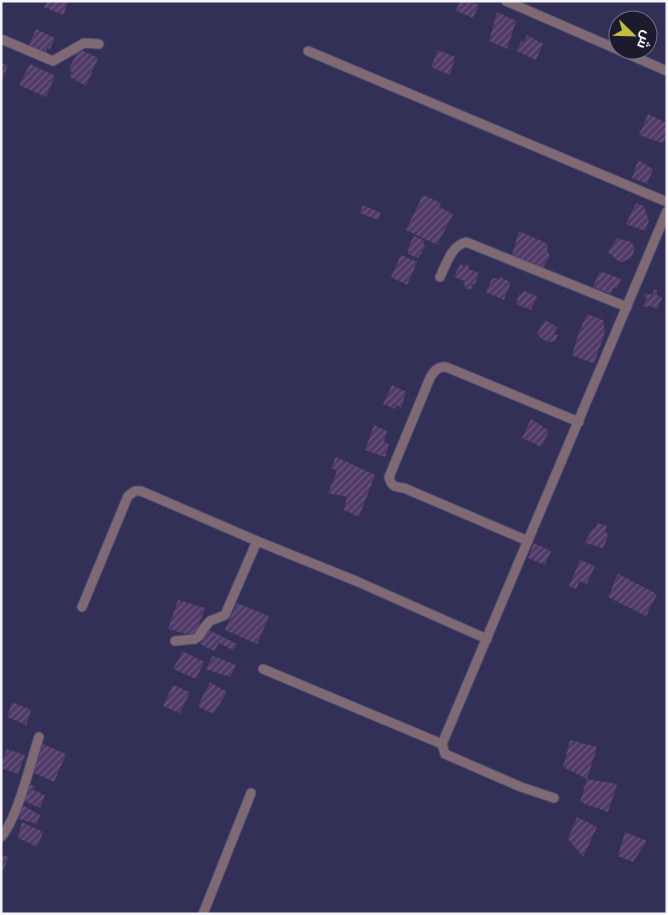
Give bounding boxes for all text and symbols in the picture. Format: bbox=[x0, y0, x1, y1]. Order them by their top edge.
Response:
north arrow bbox=[608, 10, 658, 60]
text: ش bbox=[633, 28, 657, 52]

